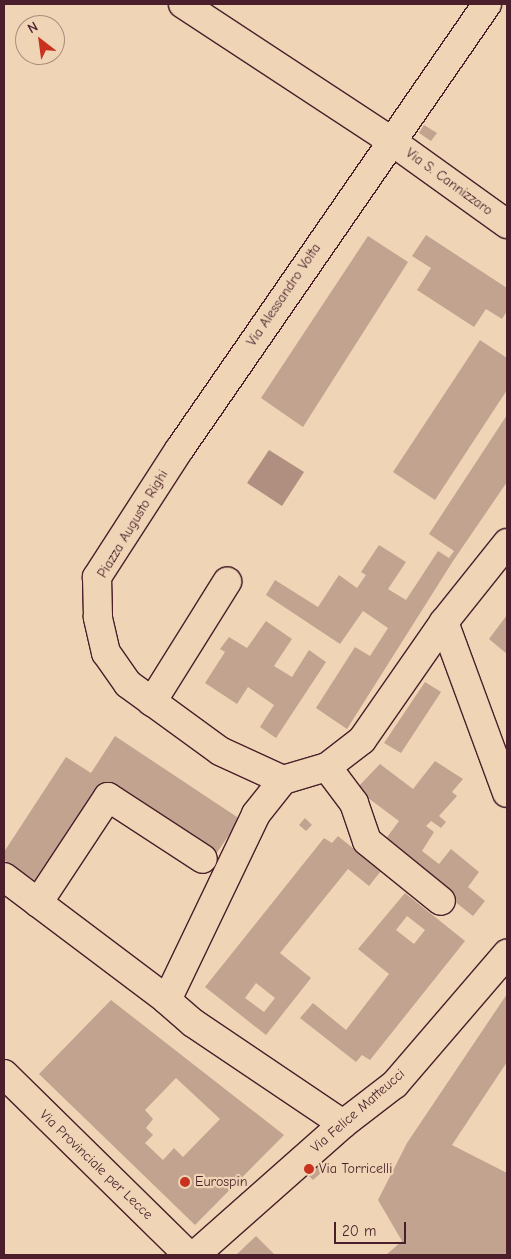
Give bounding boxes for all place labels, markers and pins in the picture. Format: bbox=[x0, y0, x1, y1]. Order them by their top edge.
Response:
place label: Via Torricelli bbox=[319, 1161, 392, 1177]
marker: Via Torricelli bbox=[303, 1163, 315, 1175]
place label: Eurospin bbox=[195, 1174, 247, 1190]
marker: Eurospin bbox=[179, 1176, 191, 1188]

